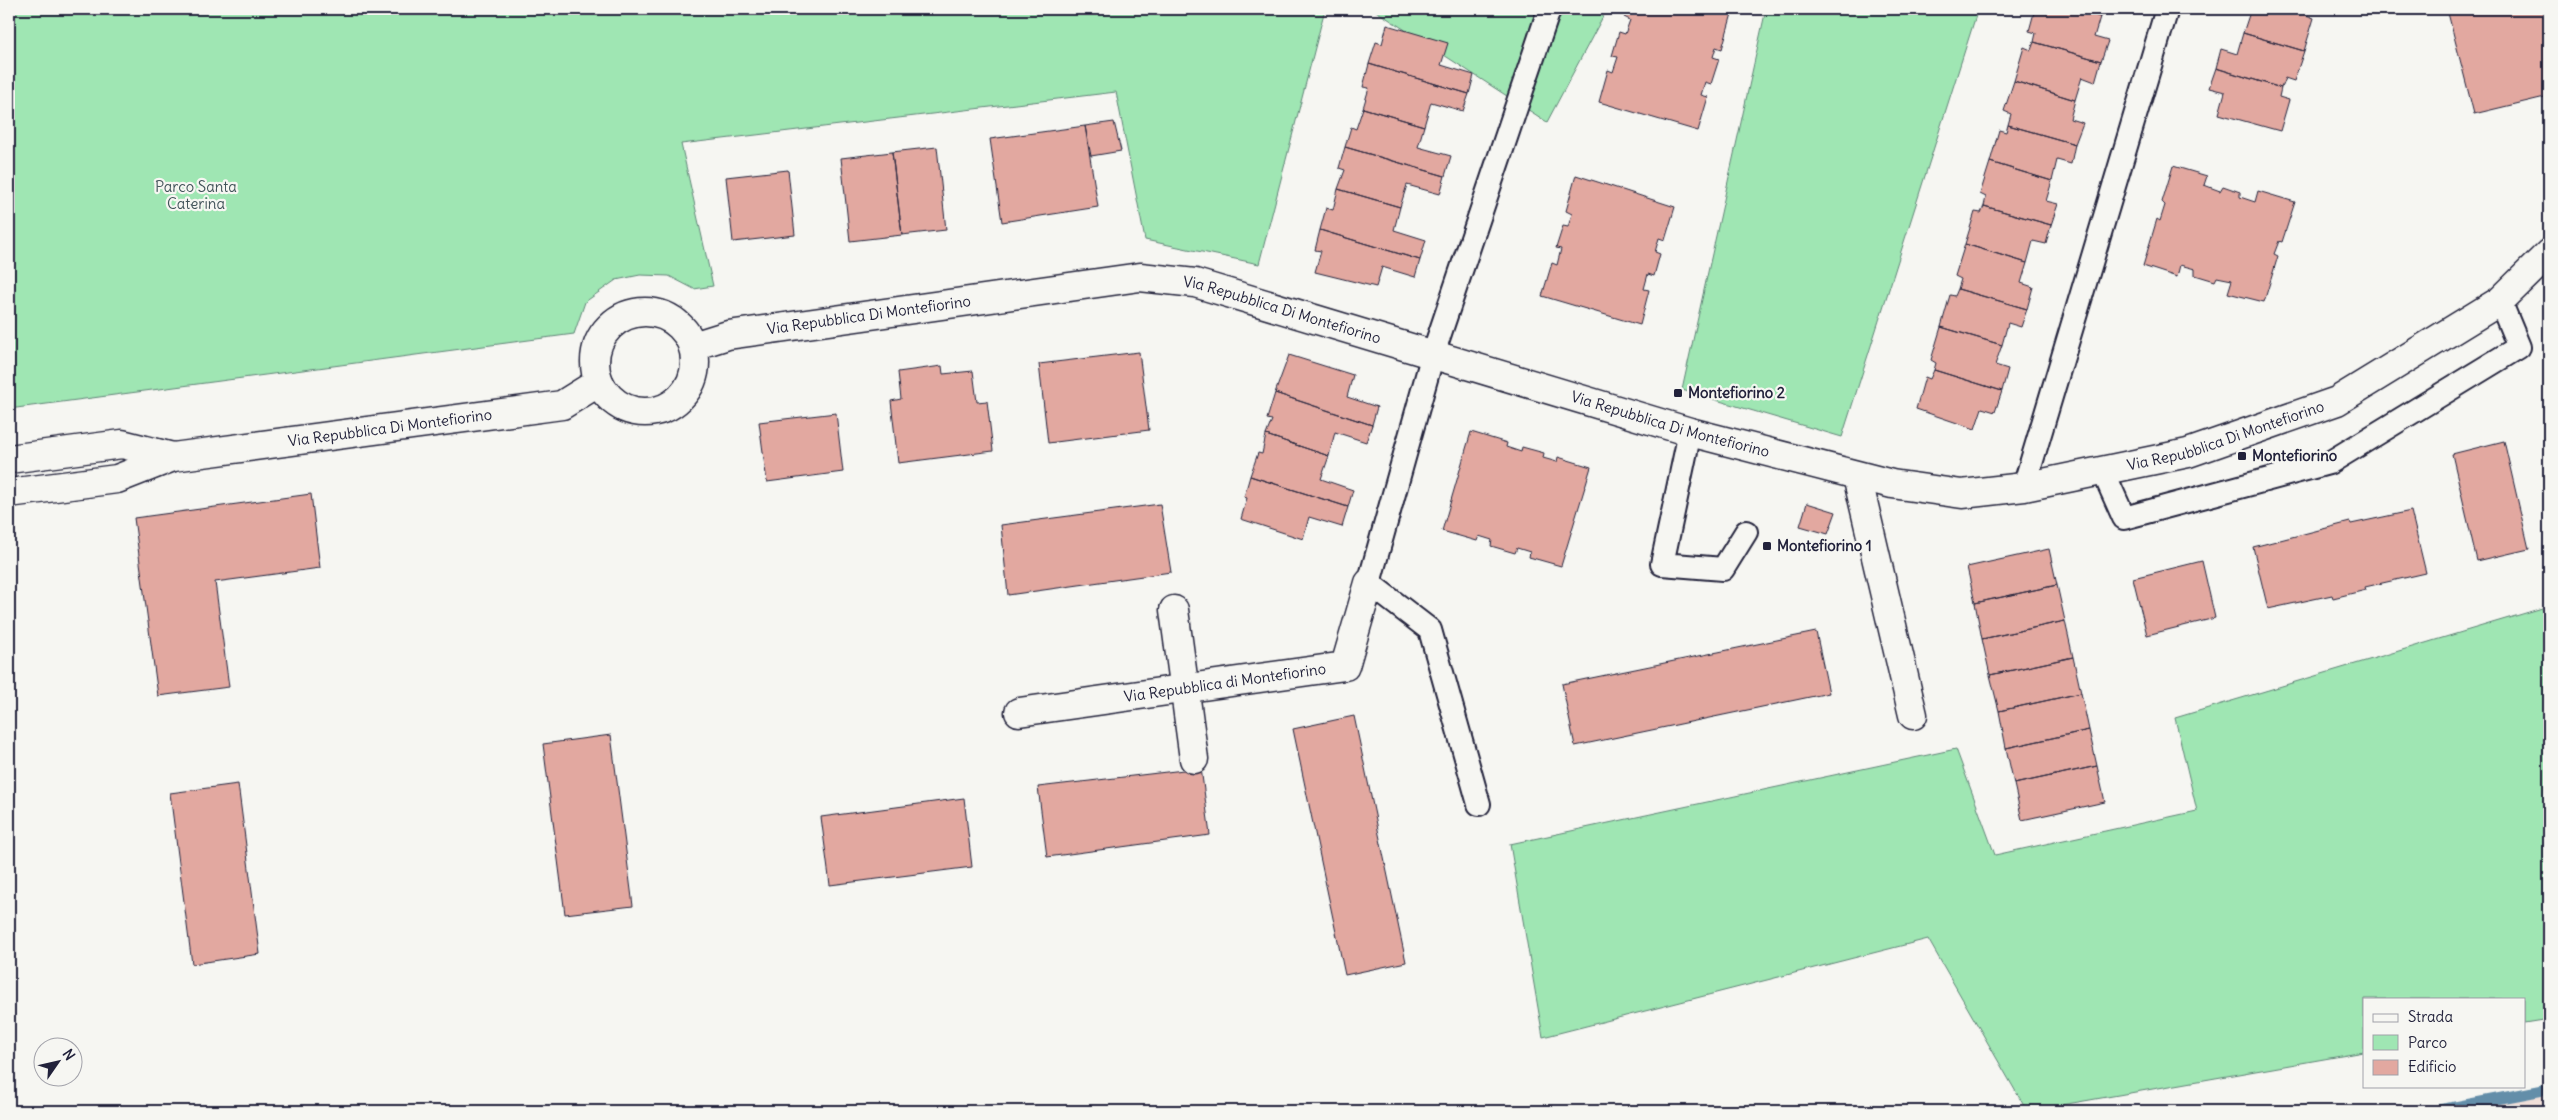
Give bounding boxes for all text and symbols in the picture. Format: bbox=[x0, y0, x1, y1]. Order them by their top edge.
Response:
park label: Parco Santa Caterina bbox=[155, 177, 237, 213]
street label: Via Repubblica Di Montefiorino bbox=[1182, 272, 1383, 347]
street label: Via Repubblica Di Montefiorino bbox=[766, 291, 972, 338]
place label: Montefiorino 2 bbox=[1688, 383, 1785, 402]
street label: Via Repubblica Di Montefiorino bbox=[1569, 387, 1772, 461]
marker: Montefiorino 2 bbox=[1672, 387, 1684, 399]
street label: Via Repubblica Di Montefiorino bbox=[2124, 396, 2326, 474]
street label: Via Repubblica Di Montefiorino bbox=[287, 404, 493, 451]
place label: Montefiorino bbox=[2252, 447, 2337, 465]
marker: Montefiorino bbox=[2236, 450, 2248, 462]
place label: Montefiorino 1 bbox=[1777, 536, 1872, 555]
marker: Montefiorino 1 bbox=[1761, 540, 1773, 552]
street label: Via Repubblica di Montefiorino bbox=[1123, 659, 1327, 706]
legend bbox=[2363, 998, 2526, 1088]
text: Strada bbox=[2408, 1007, 2453, 1026]
text: Parco bbox=[2408, 1033, 2447, 1052]
north arrow bbox=[32, 1038, 82, 1088]
text: N bbox=[59, 1046, 79, 1064]
text: Edificio bbox=[2408, 1057, 2456, 1076]

